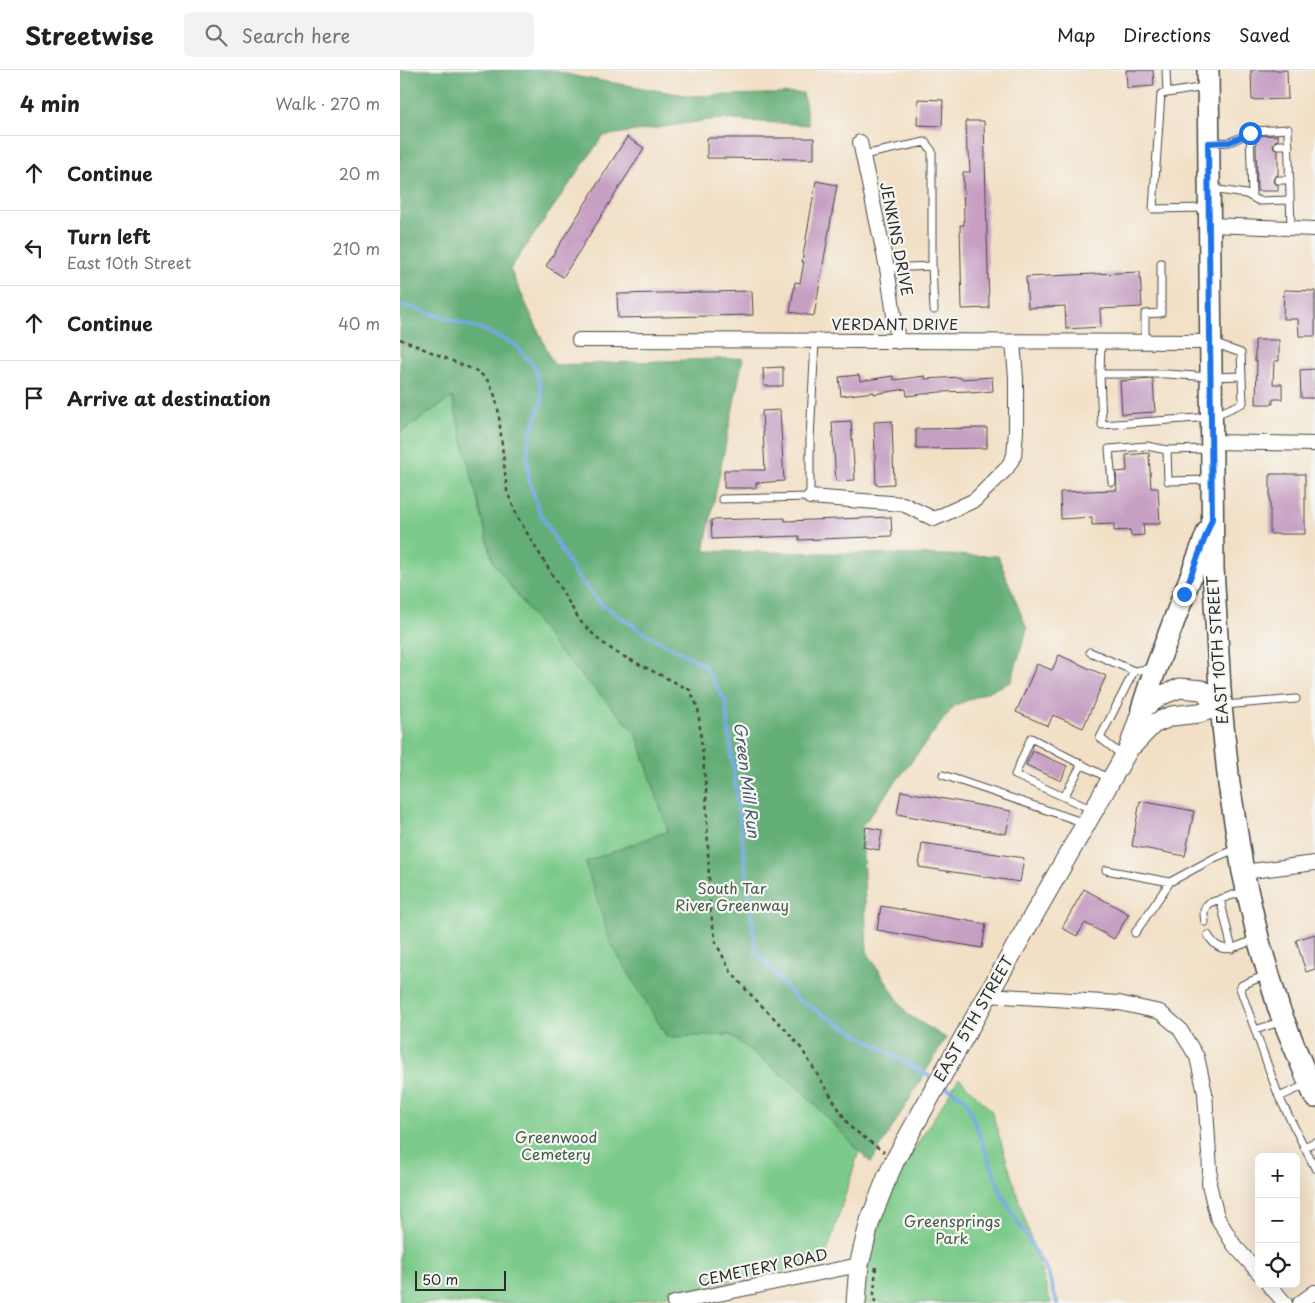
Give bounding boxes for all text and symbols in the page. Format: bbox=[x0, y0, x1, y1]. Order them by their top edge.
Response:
search box bbox=[184, 12, 534, 57]
text: Streetwise bbox=[25, 17, 154, 53]
icon: search bbox=[202, 21, 230, 49]
text: Search here bbox=[242, 21, 350, 49]
text: Map bbox=[1057, 21, 1095, 48]
text: Directions bbox=[1123, 21, 1211, 48]
text: Saved bbox=[1239, 21, 1290, 48]
text: 4 min bbox=[20, 87, 80, 119]
text: Walk · 270 m bbox=[276, 91, 380, 115]
route start bbox=[1239, 122, 1262, 145]
icon: ahead bbox=[20, 159, 48, 187]
text: Continue bbox=[67, 159, 153, 187]
text: 20 m bbox=[339, 161, 380, 185]
street label: JENKINS DRIVE bbox=[875, 180, 920, 298]
text: Turn left bbox=[67, 222, 151, 250]
icon: left bbox=[20, 234, 48, 262]
text: 210 m bbox=[332, 236, 380, 260]
text: East 10th Street bbox=[67, 250, 191, 274]
icon: ahead bbox=[20, 309, 48, 337]
text: Continue bbox=[67, 309, 153, 337]
text: 40 m bbox=[338, 311, 380, 335]
street label: VERDANT DRIVE bbox=[832, 312, 958, 335]
icon: arrive bbox=[20, 384, 48, 412]
text: Arrive at destination bbox=[67, 384, 271, 412]
street label: EAST 10TH STREET bbox=[1200, 574, 1233, 725]
route end bbox=[1173, 583, 1196, 606]
water label: Green Mill Run bbox=[729, 721, 767, 840]
park label: South Tar River Greenway bbox=[675, 876, 789, 916]
street label: EAST 5TH STREET bbox=[927, 950, 1019, 1085]
park label: Greenwood Cemetery bbox=[515, 1125, 597, 1165]
map controls bbox=[1255, 1153, 1300, 1288]
button: + bbox=[1255, 1153, 1300, 1198]
button: − bbox=[1255, 1198, 1300, 1243]
park label: Greensprings Park bbox=[904, 1209, 1001, 1249]
street label: CEMETERY ROAD bbox=[696, 1242, 830, 1292]
button: locate bbox=[1255, 1243, 1300, 1288]
scale bar bbox=[415, 1268, 506, 1291]
text: 50 m bbox=[422, 1269, 458, 1290]

